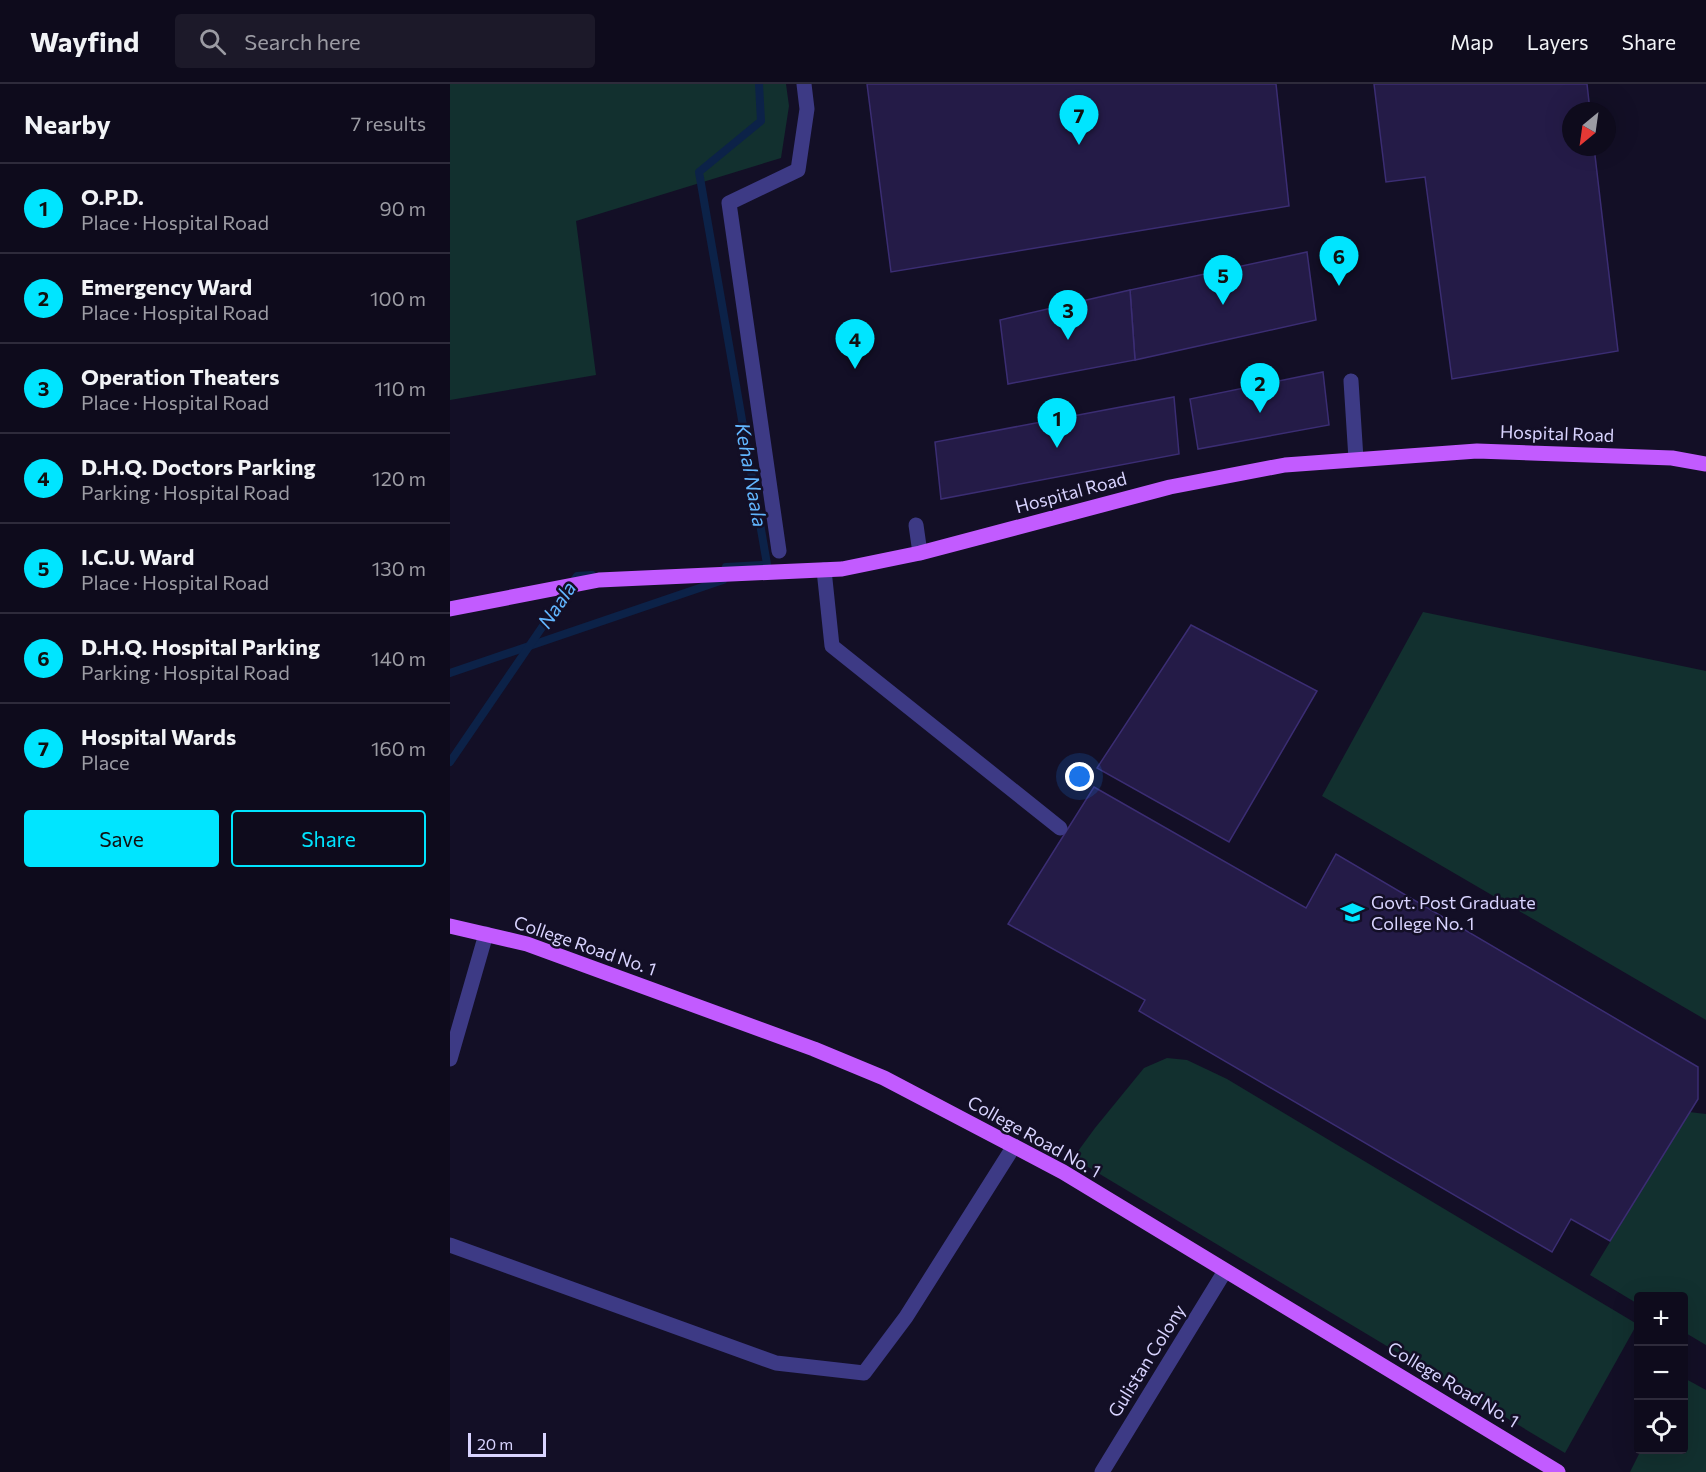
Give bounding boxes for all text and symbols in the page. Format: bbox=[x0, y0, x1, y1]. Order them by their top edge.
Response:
search box bbox=[175, 14, 595, 68]
text: Wayfind bbox=[30, 24, 139, 58]
icon: search bbox=[196, 25, 229, 58]
text: Search here bbox=[244, 28, 361, 55]
text: Map bbox=[1450, 29, 1494, 54]
text: Layers bbox=[1527, 29, 1589, 54]
text: Share bbox=[1622, 29, 1676, 54]
pin: 7 bbox=[1060, 95, 1098, 145]
north arrow bbox=[1562, 102, 1616, 156]
text: Nearby bbox=[24, 108, 111, 139]
text: 7 results bbox=[351, 111, 426, 135]
text: O.P.D. bbox=[81, 183, 144, 210]
text: 1 bbox=[39, 196, 48, 220]
text: 90 m bbox=[380, 196, 426, 220]
text: Place · Hospital Road bbox=[81, 210, 269, 234]
pin: 6 bbox=[1320, 236, 1358, 286]
pin: 5 bbox=[1204, 256, 1242, 305]
text: Emergency Ward bbox=[81, 273, 252, 300]
text: 2 bbox=[38, 286, 49, 310]
text: 100 m bbox=[370, 286, 426, 310]
pin: 3 bbox=[1048, 290, 1088, 340]
text: Place · Hospital Road bbox=[81, 300, 269, 324]
pin: 4 bbox=[836, 320, 874, 369]
text: Operation Theaters bbox=[81, 363, 279, 390]
pin: 2 bbox=[1240, 364, 1280, 413]
text: 3 bbox=[38, 376, 49, 400]
text: 110 m bbox=[375, 376, 426, 400]
text: Place · Hospital Road bbox=[81, 390, 269, 414]
pin: 1 bbox=[1038, 398, 1076, 448]
street label: Hospital Road bbox=[1499, 420, 1615, 446]
water label: Kehal Naala bbox=[731, 421, 773, 529]
text: D.H.Q. Doctors Parking bbox=[81, 453, 316, 480]
text: 4 bbox=[37, 466, 50, 490]
text: 120 m bbox=[372, 466, 426, 490]
street label: Hospital Road bbox=[1013, 467, 1129, 517]
text: Parking · Hospital Road bbox=[81, 480, 290, 504]
text: I.C.U. Ward bbox=[81, 543, 194, 570]
text: 5 bbox=[38, 556, 49, 580]
text: 130 m bbox=[372, 556, 426, 580]
text: Place · Hospital Road bbox=[81, 570, 269, 594]
water label: Naala bbox=[532, 576, 581, 633]
text: D.H.Q. Hospital Parking bbox=[81, 633, 320, 660]
text: 6 bbox=[37, 646, 50, 670]
text: 140 m bbox=[371, 646, 426, 670]
text: Parking · Hospital Road bbox=[81, 660, 290, 684]
text: Hospital Wards bbox=[81, 723, 236, 750]
text: 7 bbox=[38, 736, 49, 760]
text: 160 m bbox=[371, 736, 426, 760]
text: Place bbox=[81, 750, 130, 774]
your location bbox=[1065, 762, 1094, 791]
button: Save bbox=[24, 810, 219, 867]
button: Share bbox=[231, 810, 426, 867]
place label: Govt. Post Graduate College No. 1 bbox=[1371, 891, 1536, 934]
school or university icon: Govt. Post Graduate College No. 1 bbox=[1340, 900, 1366, 926]
street label: College Road No. 1 bbox=[511, 910, 659, 980]
street label: College Road No. 1 bbox=[964, 1090, 1105, 1182]
map controls bbox=[1634, 1292, 1688, 1454]
button: + bbox=[1634, 1292, 1688, 1346]
street label: Gulistan Colony bbox=[1103, 1300, 1190, 1421]
street label: College Road No. 1 bbox=[1384, 1336, 1523, 1432]
button: − bbox=[1634, 1346, 1688, 1400]
button: locate bbox=[1634, 1400, 1688, 1454]
scale bar bbox=[468, 1430, 546, 1458]
text: 20 m bbox=[477, 1434, 513, 1453]

